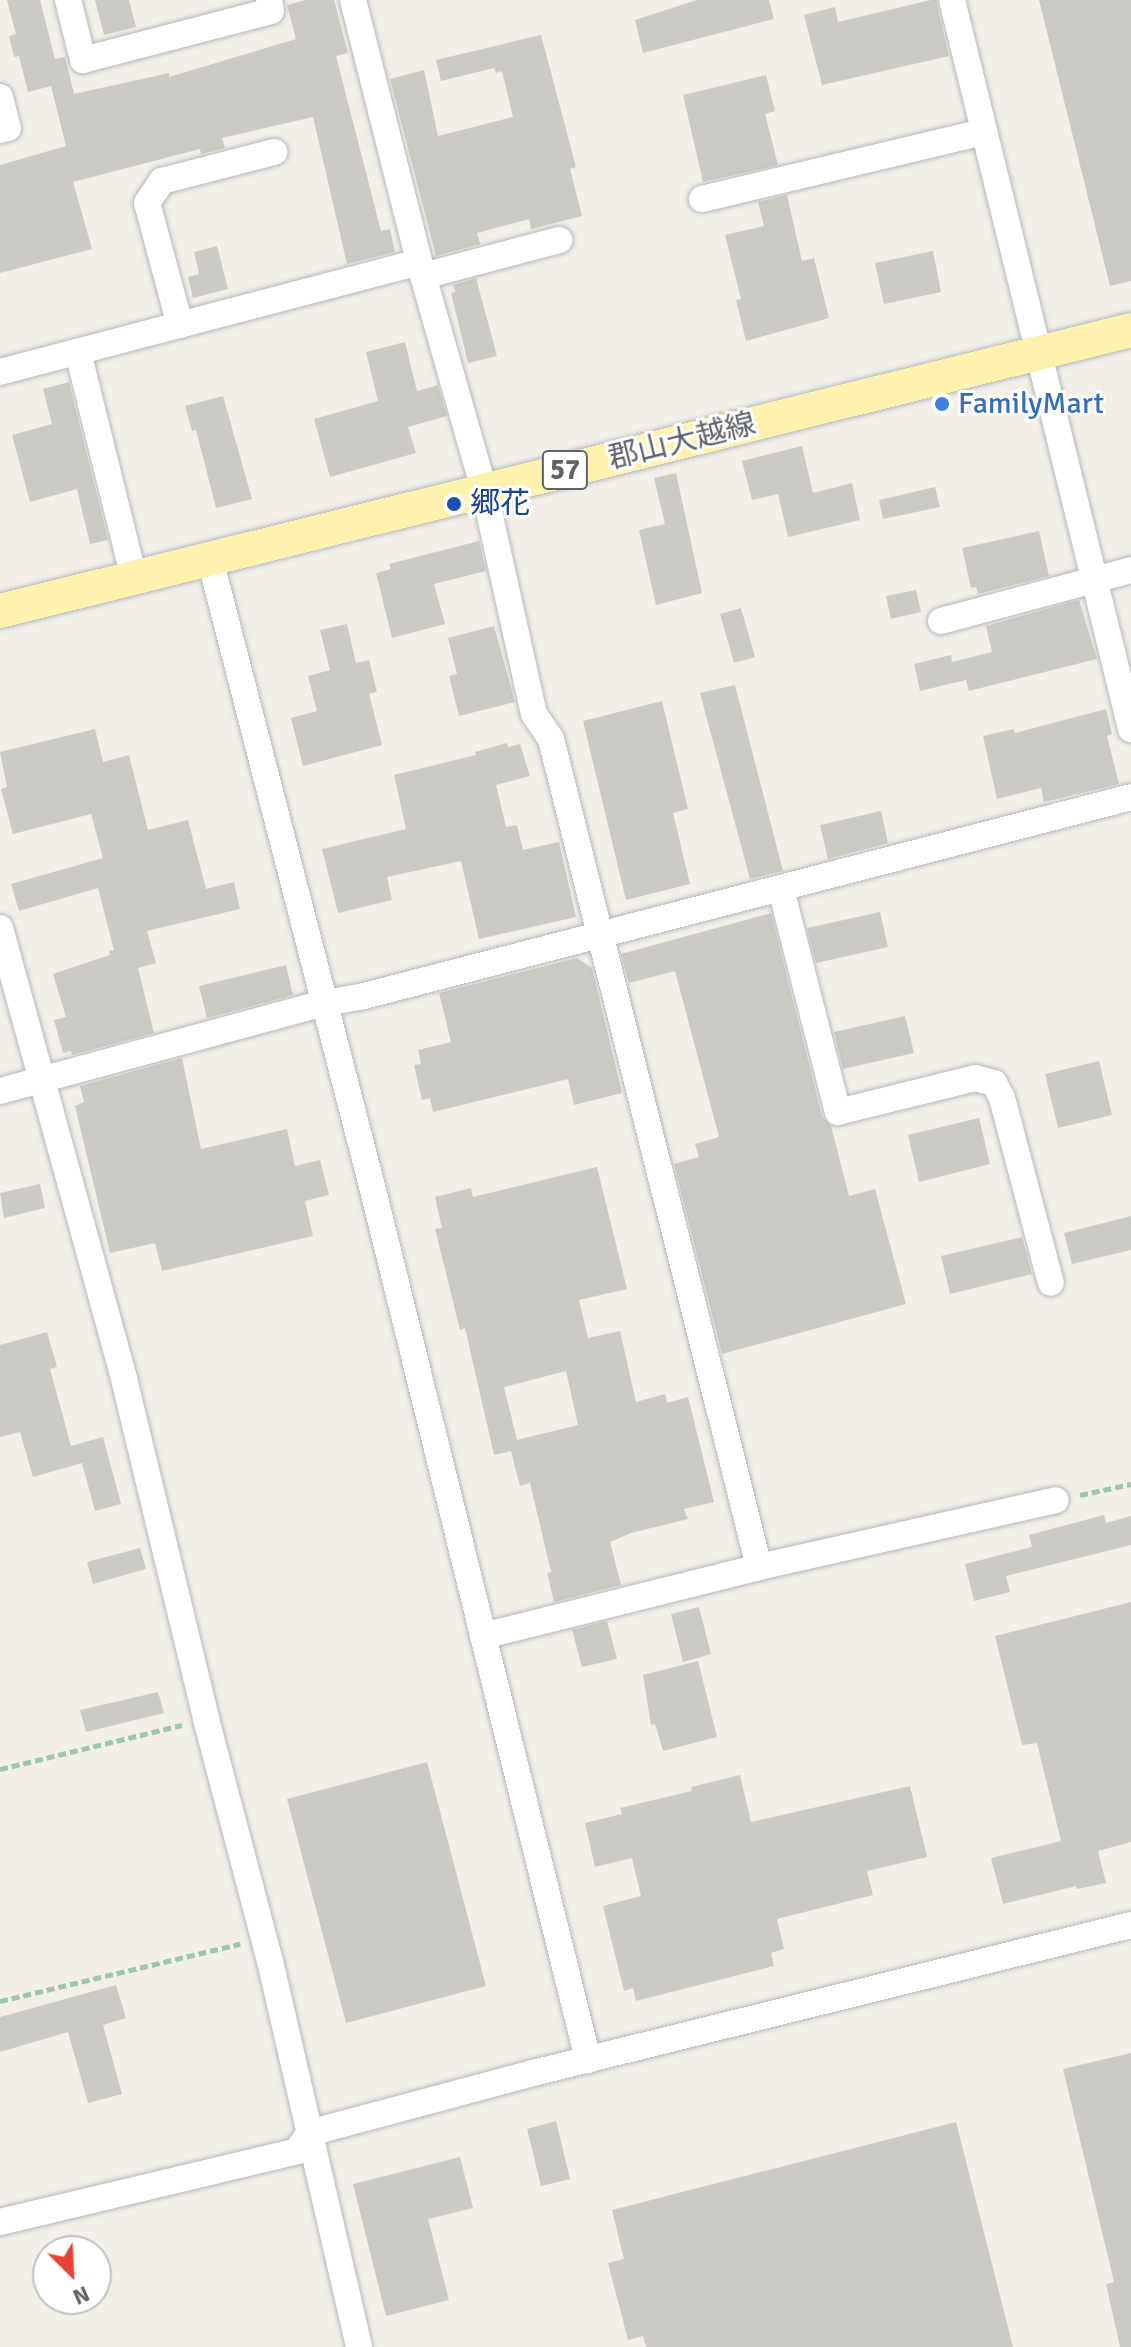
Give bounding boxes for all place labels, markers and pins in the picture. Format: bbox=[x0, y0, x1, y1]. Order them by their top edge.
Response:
place label: FamilyMart bbox=[958, 386, 1104, 422]
marker: FamilyMart bbox=[933, 395, 951, 413]
place label: 郷花 bbox=[470, 486, 530, 522]
marker: 郷花 bbox=[445, 495, 463, 513]

